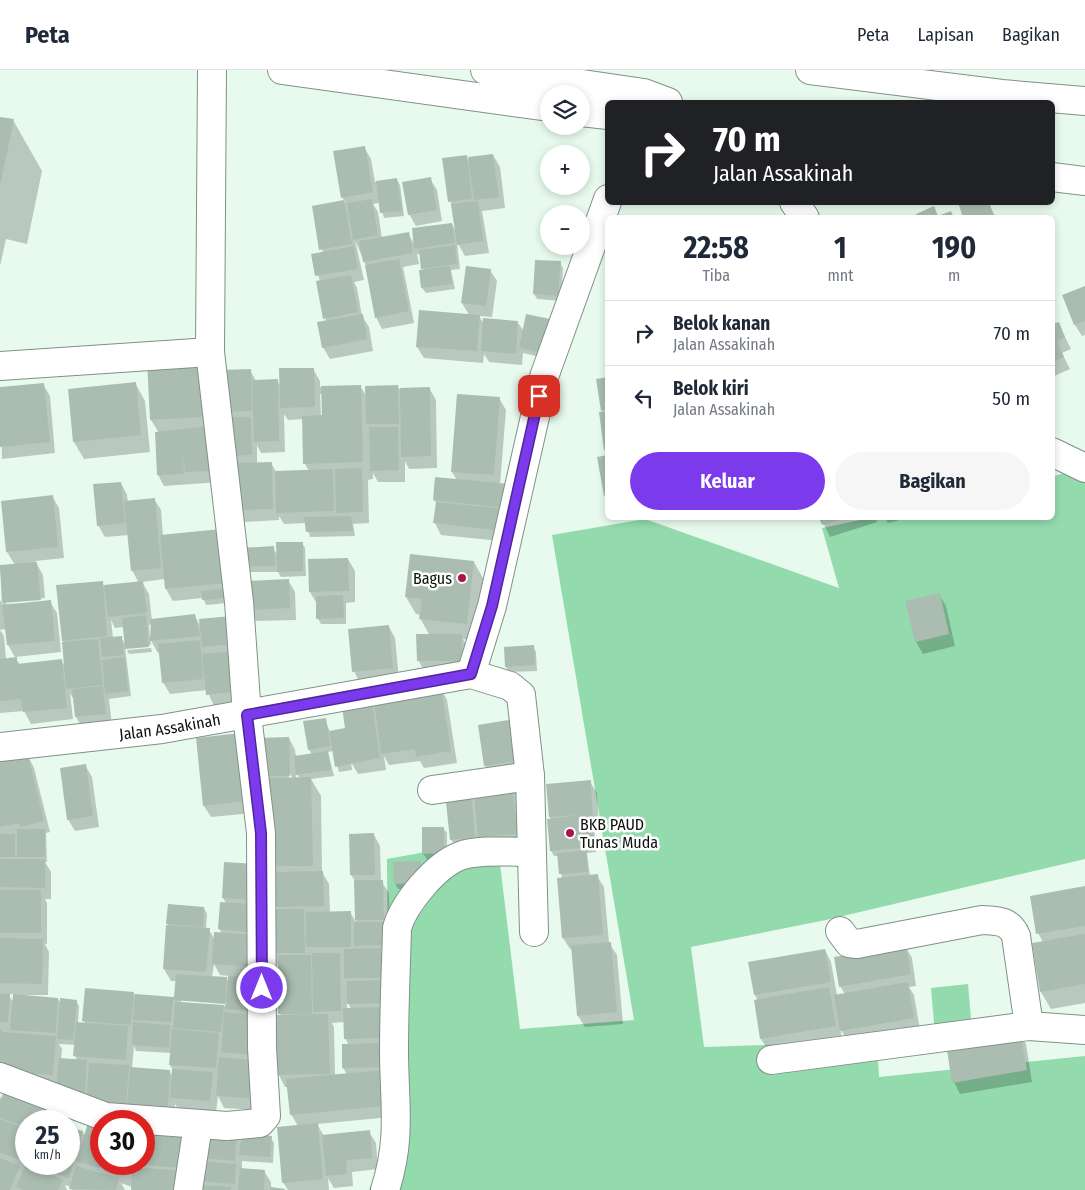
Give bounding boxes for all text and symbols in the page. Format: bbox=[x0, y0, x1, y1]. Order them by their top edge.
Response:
text: Peta bbox=[25, 21, 70, 49]
text: Peta bbox=[857, 24, 889, 46]
text: Lapisan bbox=[917, 24, 974, 46]
text: Bagikan bbox=[1002, 24, 1060, 46]
map controls bbox=[540, 85, 590, 255]
button: layers bbox=[540, 85, 590, 135]
text: 70 m bbox=[713, 118, 781, 160]
icon: right bbox=[630, 120, 695, 185]
button: + bbox=[540, 145, 590, 195]
text: Jalan Assakinah bbox=[713, 160, 853, 187]
button: − bbox=[540, 205, 590, 255]
text: 22:58 bbox=[683, 230, 749, 266]
text: 1 bbox=[834, 230, 847, 266]
text: 190 bbox=[932, 230, 976, 266]
text: Tiba bbox=[702, 266, 730, 285]
text: mnt bbox=[827, 266, 853, 285]
text: m bbox=[948, 266, 960, 285]
text: Belok kanan bbox=[673, 312, 770, 335]
icon: right bbox=[630, 319, 658, 347]
text: 70 m bbox=[994, 322, 1030, 345]
text: Jalan Assakinah bbox=[673, 335, 775, 354]
pin bbox=[518, 375, 560, 417]
text: Belok kiri bbox=[673, 377, 749, 400]
icon: arrive bbox=[525, 382, 553, 410]
icon: left bbox=[630, 384, 658, 412]
text: 50 m bbox=[992, 387, 1030, 410]
text: Jalan Assakinah bbox=[673, 400, 775, 419]
button: Keluar bbox=[630, 452, 825, 510]
button: Bagikan bbox=[835, 452, 1030, 510]
place label: Bagus bbox=[413, 569, 452, 588]
marker: Bagus bbox=[456, 572, 468, 584]
street label: Jalan Assakinah bbox=[118, 710, 222, 744]
place label: BKB PAUD Tunas Muda bbox=[580, 815, 658, 852]
marker: BKB PAUD Tunas Muda bbox=[564, 827, 576, 839]
position arrow bbox=[235, 961, 287, 1013]
speed limit sign: 30 bbox=[90, 1110, 155, 1175]
text: 25 bbox=[36, 1121, 59, 1151]
text: km/h bbox=[34, 1148, 61, 1162]

